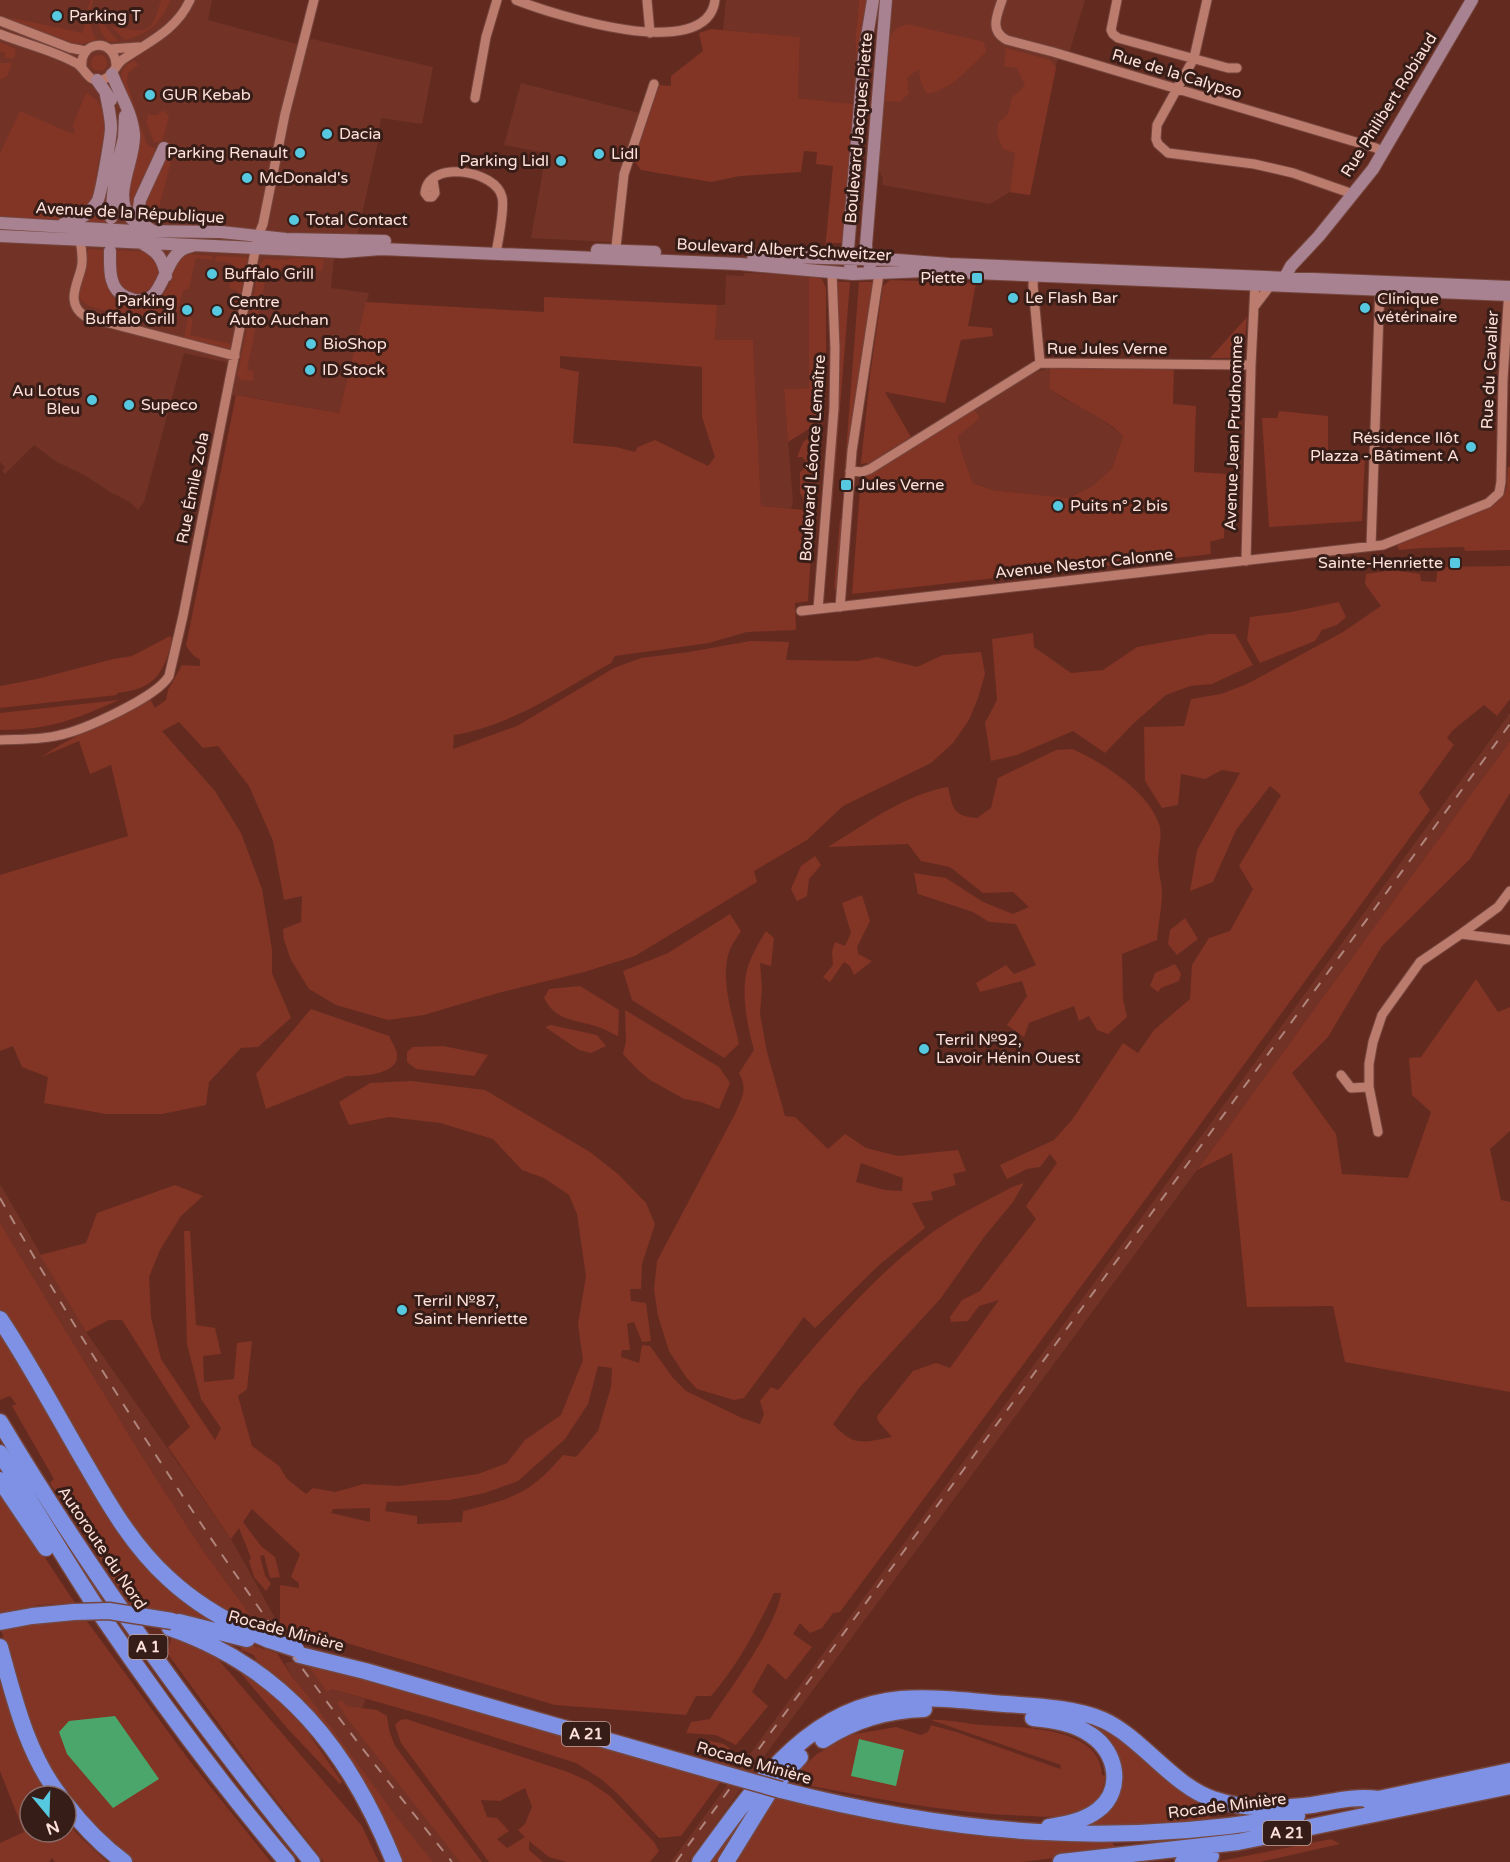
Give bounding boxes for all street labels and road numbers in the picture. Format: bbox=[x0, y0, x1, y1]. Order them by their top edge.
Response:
street label: Rue Philibert Robiaud bbox=[1336, 29, 1442, 181]
street label: Boulevard Jacques Piette bbox=[841, 32, 877, 224]
street label: Rue de la Calypso bbox=[1110, 45, 1244, 103]
street label: Avenue de la République bbox=[35, 198, 225, 228]
street label: Boulevard Albert Schweitzer bbox=[676, 234, 893, 266]
street label: Rue du Cavalier bbox=[1477, 309, 1503, 430]
street label: Avenue Jean Prudhomme bbox=[1221, 335, 1247, 531]
street label: Rue Jules Verne bbox=[1047, 339, 1167, 359]
street label: Boulevard Léonce Lemaître bbox=[796, 354, 830, 562]
street label: Rue Émile Zola bbox=[172, 431, 214, 545]
street label: Avenue Nestor Calonne bbox=[994, 545, 1174, 583]
street label: Autoroute du Nord bbox=[53, 1483, 151, 1613]
street label: Rocade Minière bbox=[226, 1606, 346, 1656]
road number: A 1 bbox=[128, 1635, 168, 1659]
road number: A 21 bbox=[562, 1722, 610, 1746]
street label: Rocade Minière bbox=[694, 1737, 814, 1789]
street label: Rocade Minière bbox=[1167, 1789, 1287, 1823]
road number: A 21 bbox=[1263, 1821, 1311, 1845]

